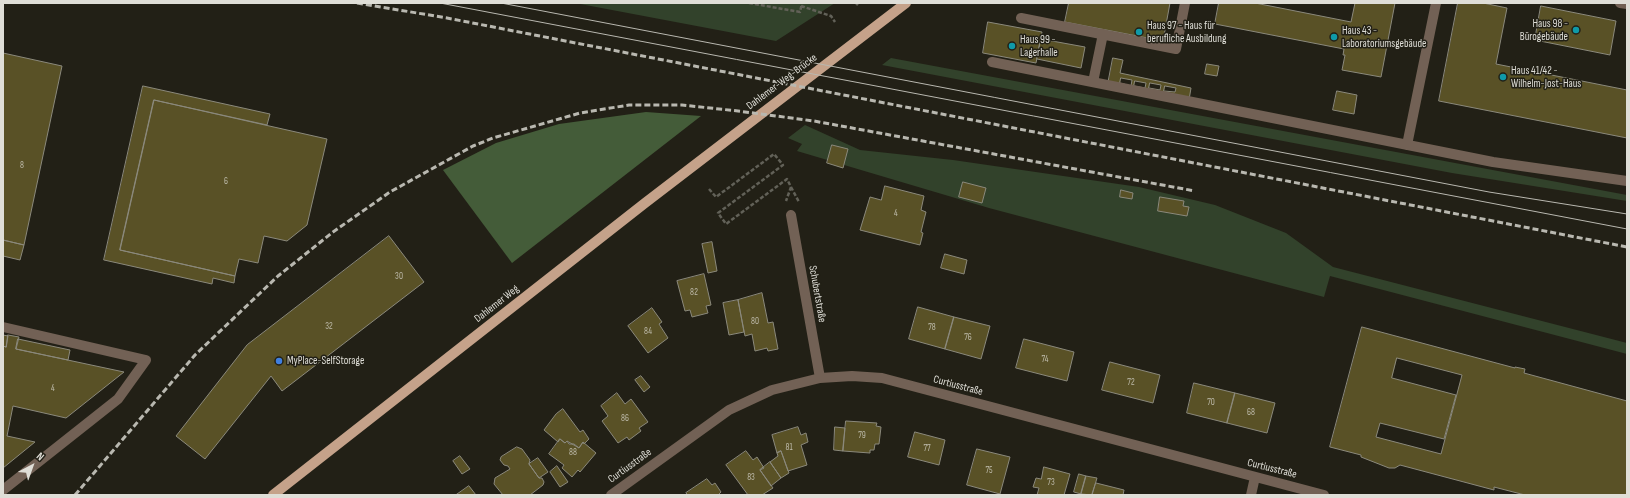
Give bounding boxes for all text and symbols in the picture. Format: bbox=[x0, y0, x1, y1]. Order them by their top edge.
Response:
place label: Haus 98 - Bürogebäude bbox=[1520, 17, 1568, 43]
place label: Haus 97 - Haus für berufliche Ausbildung bbox=[1147, 19, 1226, 45]
place label: Haus 43 - Laboratoriumsgebäude bbox=[1342, 24, 1426, 50]
marker: Haus 98 - Bürogebäude bbox=[1571, 25, 1581, 35]
marker: Haus 97 - Haus für berufliche Ausbildung bbox=[1134, 27, 1144, 37]
marker: Haus 43 - Laboratoriumsgebäude bbox=[1329, 32, 1339, 42]
place label: Haus 99 - Lagerhalle bbox=[1020, 33, 1058, 59]
marker: Haus 99 - Lagerhalle bbox=[1007, 41, 1017, 51]
street label: Dahlemer-Weg-Brücke bbox=[744, 51, 820, 113]
place label: Haus 41/42 - Wilhelm-Jost-Haus bbox=[1511, 64, 1581, 90]
marker: Haus 41/42 - Wilhelm-Jost-Haus bbox=[1498, 72, 1508, 82]
house number: 8 bbox=[20, 161, 24, 171]
house number: 6 bbox=[224, 177, 228, 187]
house number: 4 bbox=[894, 209, 898, 219]
street label: Schubertstraße bbox=[806, 265, 828, 323]
house number: 30 bbox=[395, 272, 403, 282]
street label: Dahlemer Weg bbox=[472, 283, 522, 325]
house number: 82 bbox=[690, 288, 698, 298]
house number: 80 bbox=[751, 317, 759, 327]
house number: 32 bbox=[325, 322, 333, 332]
house number: 78 bbox=[928, 323, 936, 333]
house number: 84 bbox=[644, 327, 652, 337]
house number: 76 bbox=[964, 333, 972, 343]
place label: MyPlace-SelfStorage bbox=[287, 354, 364, 368]
house number: 74 bbox=[1042, 355, 1048, 365]
marker: MyPlace-SelfStorage bbox=[274, 356, 284, 366]
street label: Curtiusstraße bbox=[932, 373, 984, 399]
house number: 72 bbox=[1127, 378, 1135, 388]
house number: 4 bbox=[51, 384, 55, 394]
house number: 70 bbox=[1207, 398, 1215, 408]
house number: 68 bbox=[1247, 408, 1255, 418]
house number: 86 bbox=[621, 414, 629, 424]
house number: 79 bbox=[858, 431, 866, 441]
house number: 81 bbox=[785, 443, 793, 453]
house number: 77 bbox=[923, 444, 931, 454]
north arrow bbox=[12, 446, 52, 486]
street label: Curtiusstraße bbox=[606, 446, 654, 486]
house number: 88 bbox=[569, 448, 577, 458]
text: N bbox=[34, 450, 47, 463]
street label: Curtiusstraße bbox=[1246, 456, 1298, 482]
house number: 75 bbox=[985, 466, 993, 476]
house number: 83 bbox=[747, 473, 755, 483]
house number: 73 bbox=[1047, 478, 1055, 488]

